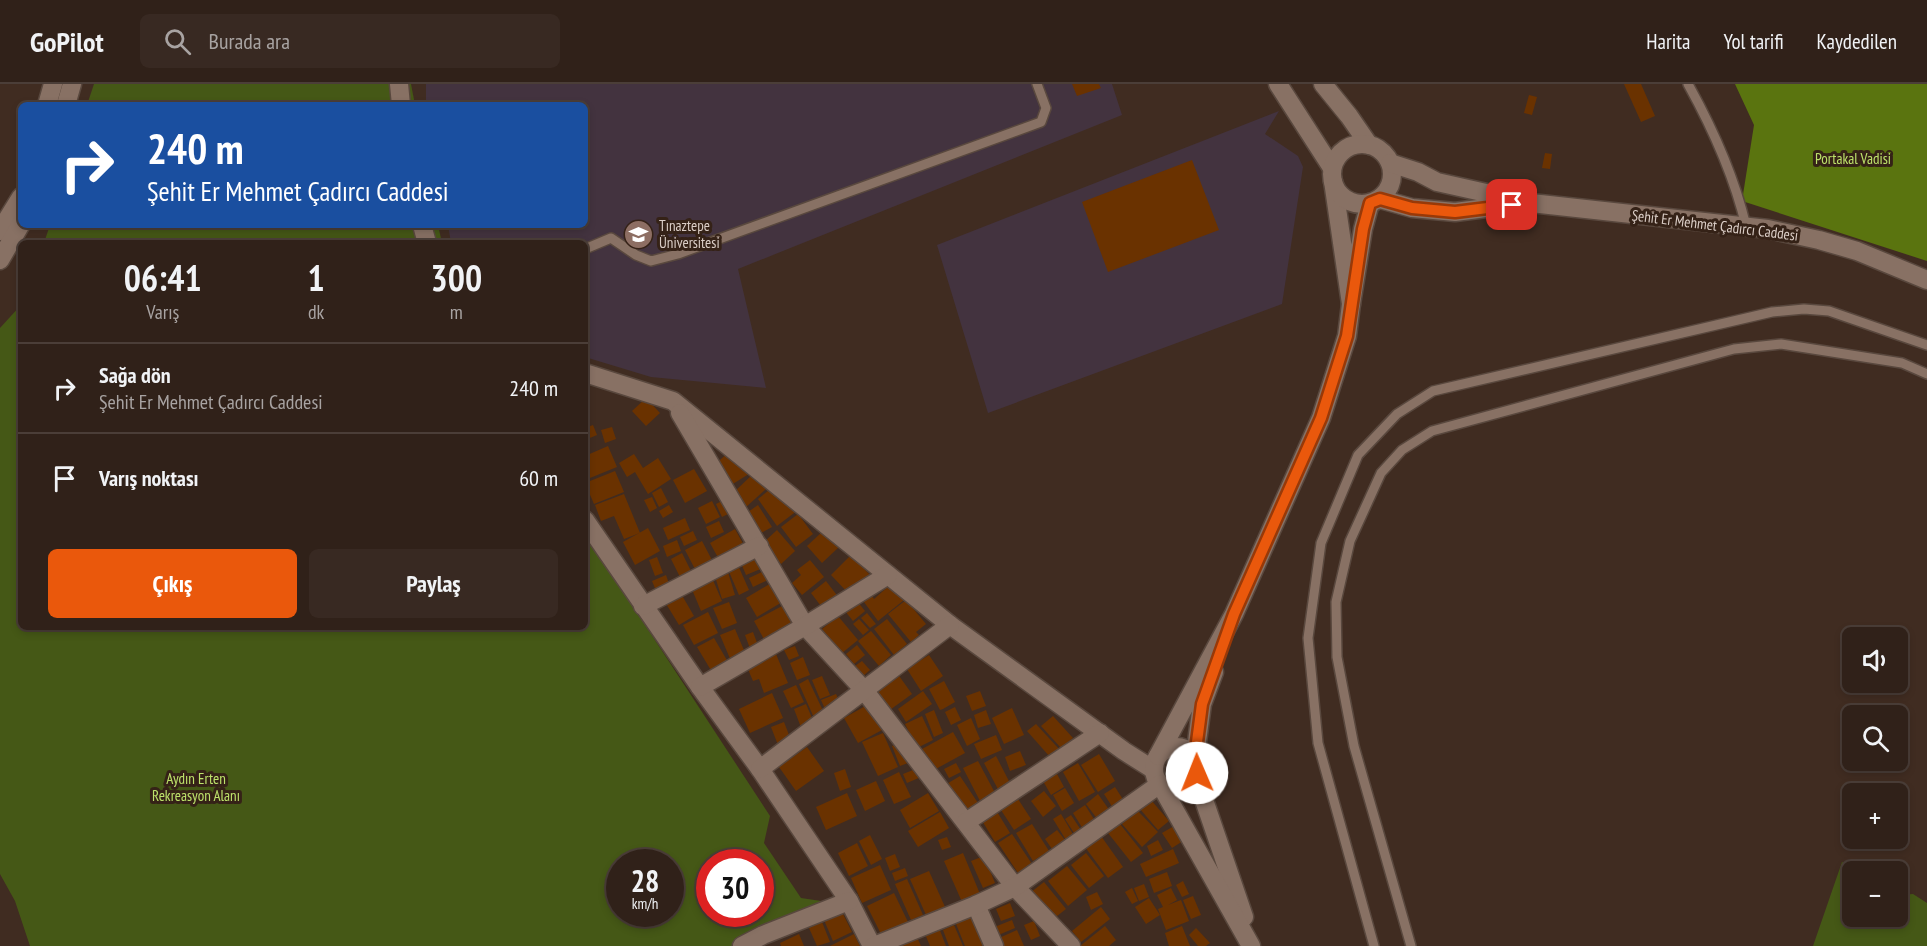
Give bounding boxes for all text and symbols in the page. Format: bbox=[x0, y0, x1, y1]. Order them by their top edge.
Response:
search box bbox=[140, 14, 560, 68]
text: GoPilot bbox=[30, 23, 104, 60]
icon: search bbox=[161, 25, 194, 58]
text: Burada ara bbox=[209, 27, 290, 55]
text: Harita bbox=[1646, 28, 1690, 55]
text: Yol tarifi bbox=[1723, 28, 1784, 55]
text: Kaydedilen bbox=[1817, 28, 1897, 55]
text: 240 m bbox=[147, 121, 244, 176]
icon: right bbox=[48, 126, 126, 204]
park label: Portakal Vadisi bbox=[1815, 149, 1891, 168]
text: Şehit Er Mehmet Çadırcı Caddesi bbox=[147, 174, 449, 208]
pin bbox=[1486, 179, 1537, 230]
icon: arrive bbox=[1495, 188, 1528, 221]
street label: Şehit Er Mehmet Çadırcı Caddesi bbox=[1631, 205, 1799, 245]
place label: Tınaztepe Üniversitesi bbox=[659, 216, 720, 252]
school or university icon: Tınaztepe Üniversitesi bbox=[622, 218, 654, 250]
text: 06:41 bbox=[124, 254, 202, 301]
text: 1 bbox=[308, 254, 325, 301]
text: 300 bbox=[431, 254, 482, 301]
text: Varış bbox=[146, 299, 179, 325]
text: dk bbox=[308, 299, 324, 325]
text: m bbox=[450, 299, 463, 325]
text: Sağa dön bbox=[99, 361, 171, 389]
icon: right bbox=[48, 372, 81, 405]
text: 240 m bbox=[509, 374, 558, 402]
text: Şehit Er Mehmet Çadırcı Caddesi bbox=[99, 389, 322, 415]
icon: arrive bbox=[48, 462, 81, 495]
text: Varış noktası bbox=[99, 464, 199, 492]
text: 60 m bbox=[519, 464, 558, 492]
button: Çıkış bbox=[48, 549, 297, 618]
button: Paylaş bbox=[309, 549, 558, 618]
map controls bbox=[1842, 627, 1908, 927]
button: sound bbox=[1842, 627, 1908, 693]
button: search bbox=[1842, 705, 1908, 771]
position arrow bbox=[1165, 741, 1229, 805]
park label: Aydın Erten Rekreasyon Alanı bbox=[152, 769, 240, 805]
button: + bbox=[1842, 783, 1908, 849]
speed limit sign: 30 bbox=[696, 849, 774, 927]
text: 28 bbox=[631, 861, 659, 900]
button: − bbox=[1842, 861, 1908, 927]
text: km/h bbox=[632, 894, 658, 913]

